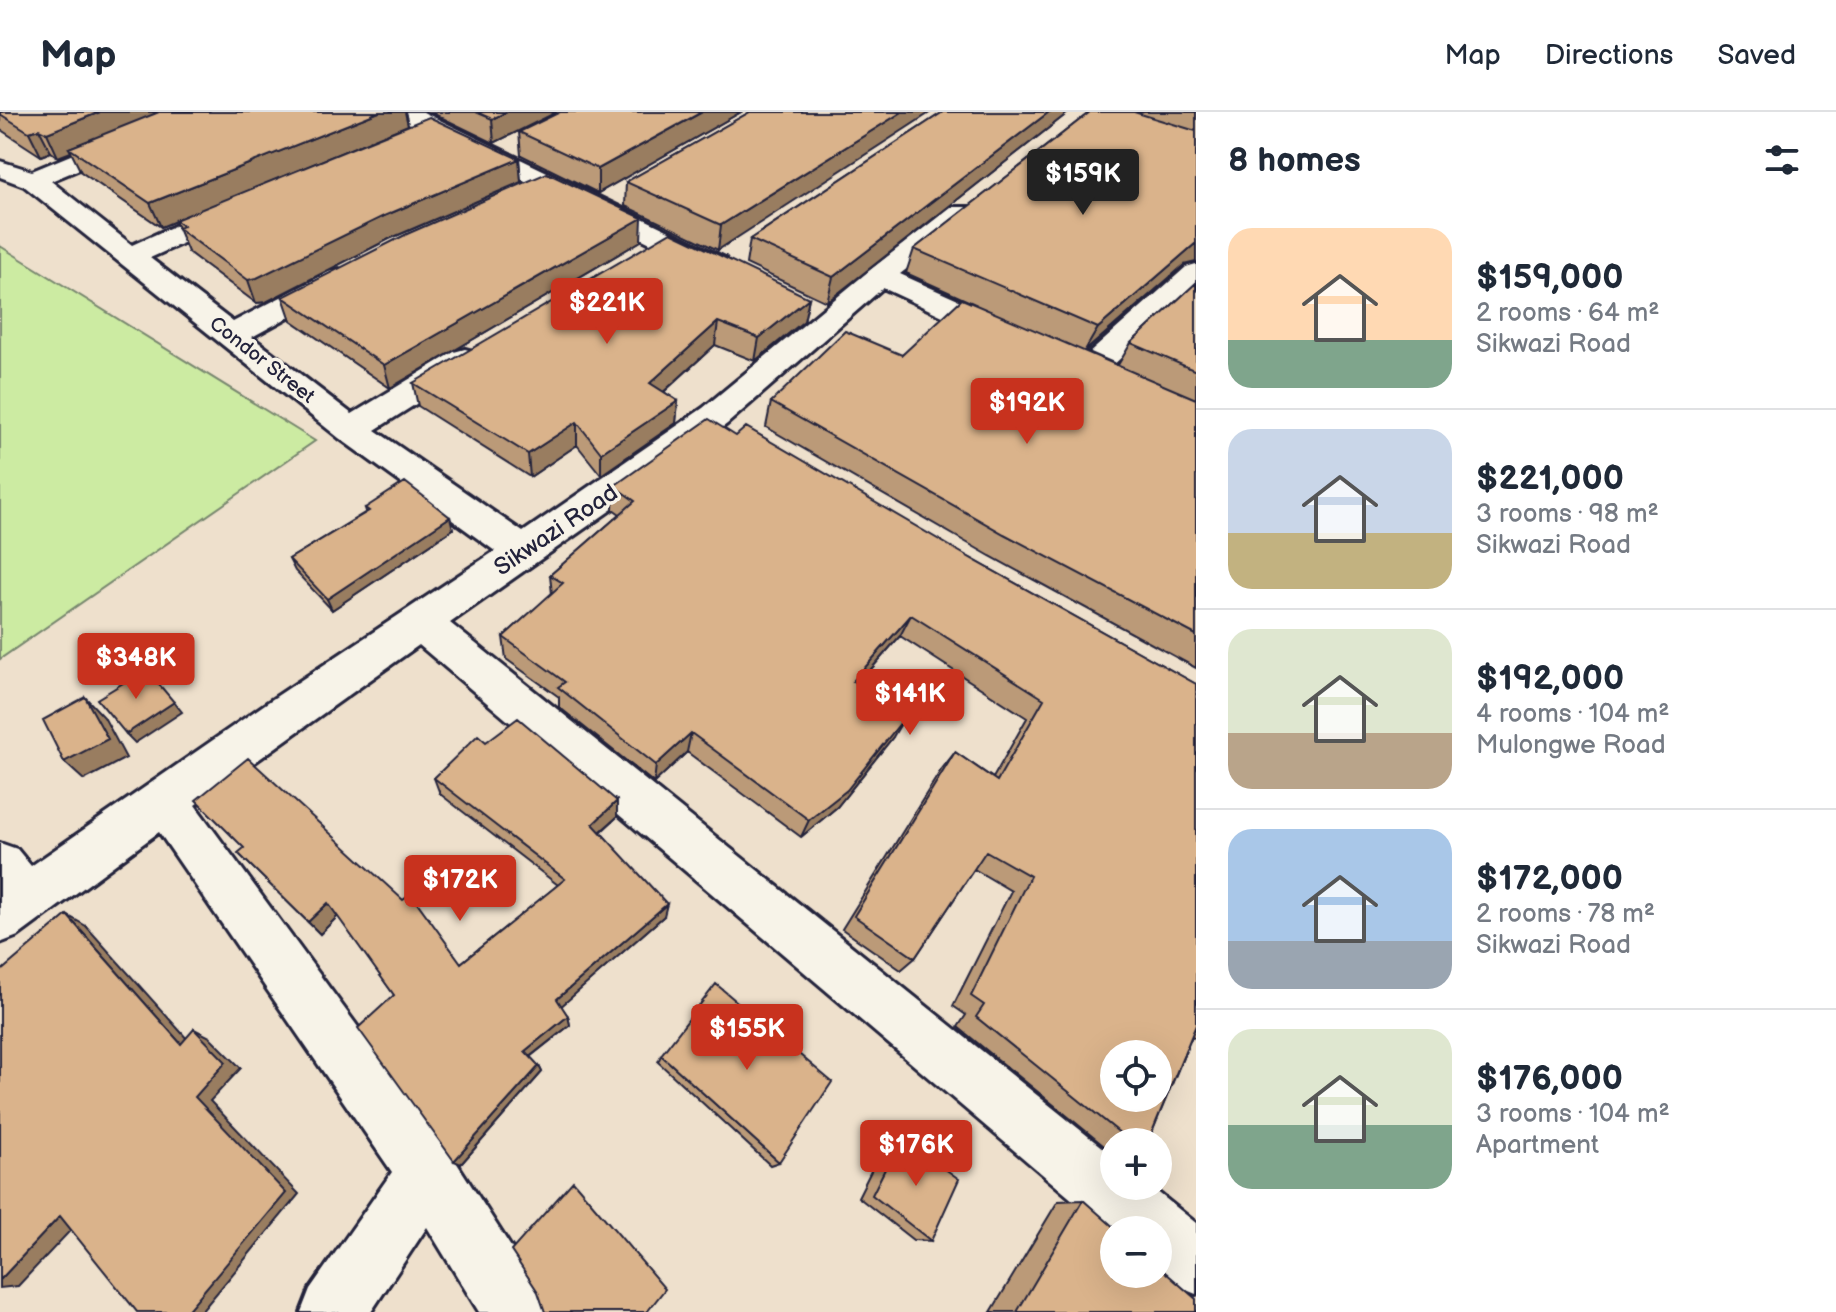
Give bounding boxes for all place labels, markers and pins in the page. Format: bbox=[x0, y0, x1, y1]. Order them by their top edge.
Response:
pin: $159K bbox=[1027, 149, 1139, 217]
pin: $221K bbox=[551, 278, 663, 346]
pin: $192K bbox=[971, 378, 1083, 446]
pin: $348K bbox=[80, 633, 192, 701]
pin: $141K bbox=[854, 669, 966, 737]
pin: $172K bbox=[404, 855, 516, 923]
pin: $155K bbox=[691, 1004, 803, 1072]
pin: $176K bbox=[860, 1120, 972, 1188]

